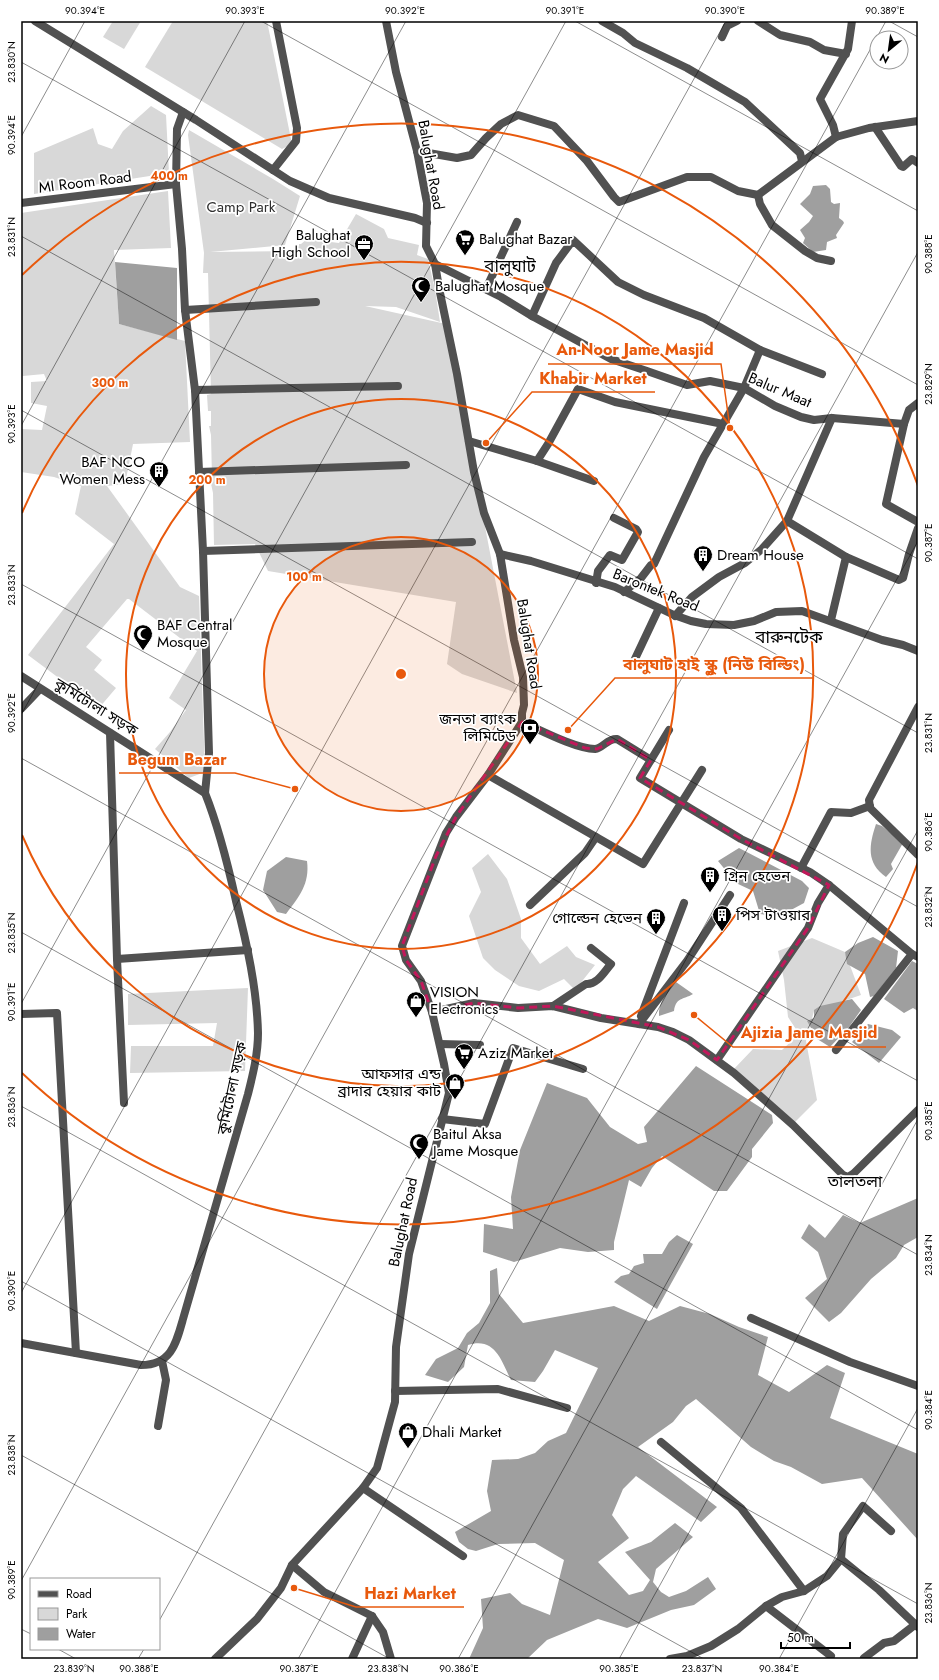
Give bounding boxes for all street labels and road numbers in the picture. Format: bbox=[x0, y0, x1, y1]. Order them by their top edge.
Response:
street label: Balughat Road bbox=[412, 118, 450, 212]
street label: MI Room Road bbox=[37, 165, 133, 199]
street label: Balur Maat bbox=[745, 367, 815, 413]
street label: Barontek Road bbox=[610, 563, 702, 617]
street label: Balughat Road bbox=[511, 597, 547, 691]
street label: কুর্মিটোলা সড়ক bbox=[49, 672, 143, 742]
street label: কুর্মিটোলা সড়ক bbox=[211, 1039, 253, 1137]
street label: Balughat Road bbox=[383, 1175, 423, 1269]

